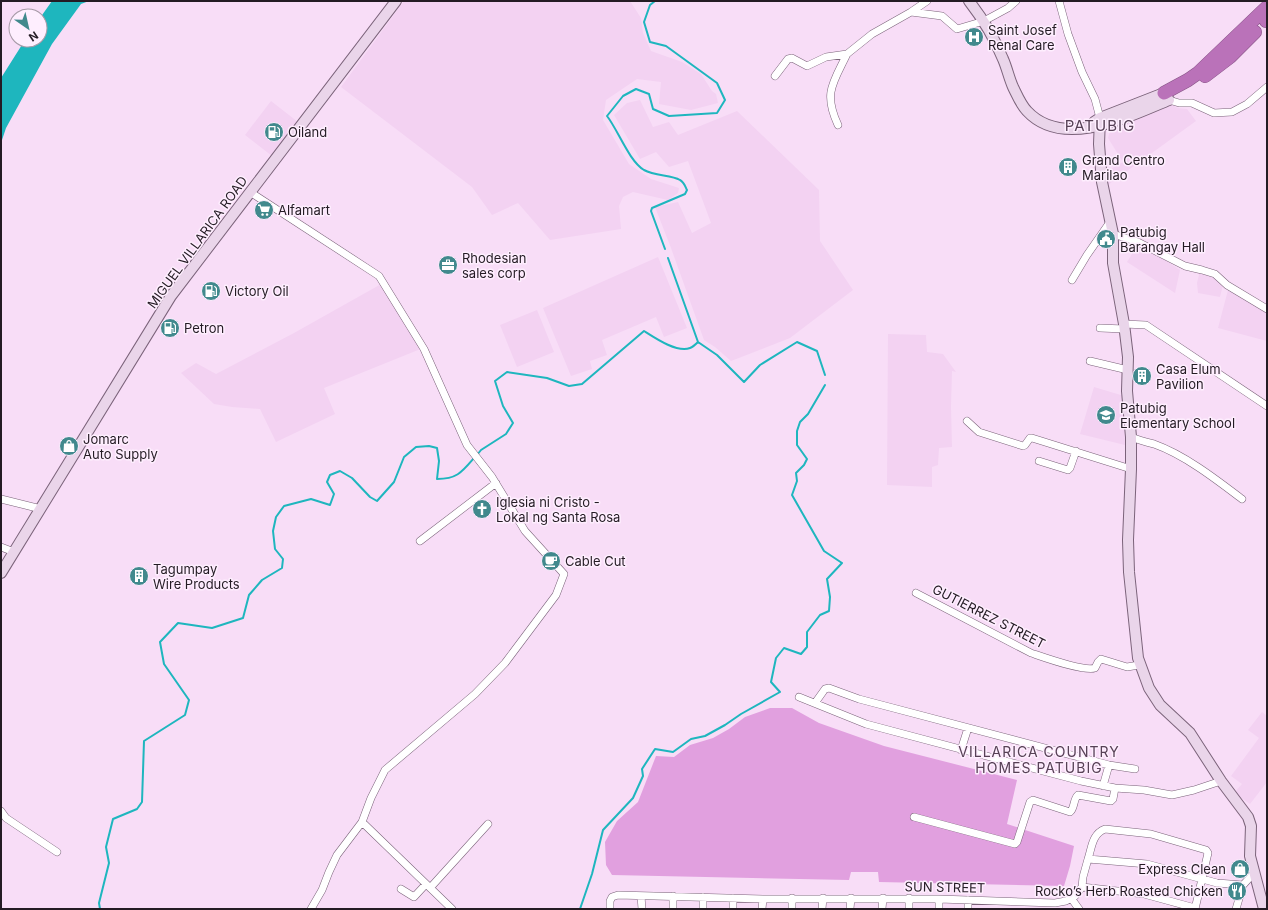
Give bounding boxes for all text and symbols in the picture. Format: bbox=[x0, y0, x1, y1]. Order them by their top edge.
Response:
north arrow bbox=[8, 8, 48, 48]
place label: Saint Josef Renal Care bbox=[988, 22, 1057, 53]
hospital icon: Saint Josef Renal Care bbox=[963, 26, 985, 48]
text: N bbox=[26, 28, 41, 44]
district label: PATUBIG bbox=[1065, 116, 1135, 135]
fuel station icon: Oiland bbox=[263, 121, 285, 143]
place label: Oiland bbox=[288, 124, 327, 140]
place label: Grand Centro Marilao bbox=[1082, 152, 1165, 183]
building icon: Grand Centro Marilao bbox=[1057, 156, 1079, 178]
street label: MIGUEL VILLARICA ROAD bbox=[144, 173, 250, 311]
supermarket icon: Alfamart bbox=[253, 199, 275, 221]
place label: Alfamart bbox=[278, 202, 330, 218]
place label: Patubig Barangay Hall bbox=[1120, 224, 1205, 255]
public building icon: Patubig Barangay Hall bbox=[1095, 228, 1117, 250]
place label: Rhodesian sales corp bbox=[462, 250, 526, 281]
office icon: Rhodesian sales corp bbox=[437, 254, 459, 276]
fuel station icon: Victory Oil bbox=[200, 280, 222, 302]
place label: Victory Oil bbox=[225, 283, 289, 299]
fuel station icon: Petron bbox=[159, 317, 181, 339]
place label: Petron bbox=[184, 320, 224, 336]
place label: Casa Elum Pavilion bbox=[1156, 361, 1221, 392]
building icon: Casa Elum Pavilion bbox=[1131, 365, 1153, 387]
place label: Patubig Elementary School bbox=[1120, 400, 1235, 431]
school or university icon: Patubig Elementary School bbox=[1095, 404, 1117, 426]
place label: Jomarc Auto Supply bbox=[83, 431, 158, 462]
shop icon: Jomarc Auto Supply bbox=[58, 435, 80, 457]
place label: Iglesia ni Cristo - Lokal ng Santa Rosa bbox=[496, 494, 620, 525]
church icon: Iglesia ni Cristo - Lokal ng Santa Rosa bbox=[471, 498, 493, 520]
cafe icon: Cable Cut bbox=[540, 550, 562, 572]
place label: Cable Cut bbox=[565, 553, 626, 569]
place label: Tagumpay Wire Products bbox=[153, 561, 240, 592]
building icon: Tagumpay Wire Products bbox=[128, 565, 150, 587]
street label: GUTIERREZ STREET bbox=[930, 581, 1048, 651]
district label: VILLARICA COUNTRY HOMES PATUBIG bbox=[958, 743, 1120, 776]
shop icon: Express Clean bbox=[1229, 858, 1251, 880]
place label: Express Clean bbox=[1138, 861, 1226, 877]
street label: SUN STREET bbox=[905, 878, 985, 896]
restaurant icon: Rocko’s Herb Roasted Chicken bbox=[1226, 880, 1248, 902]
place label: Rocko’s Herb Roasted Chicken bbox=[1035, 883, 1223, 899]

